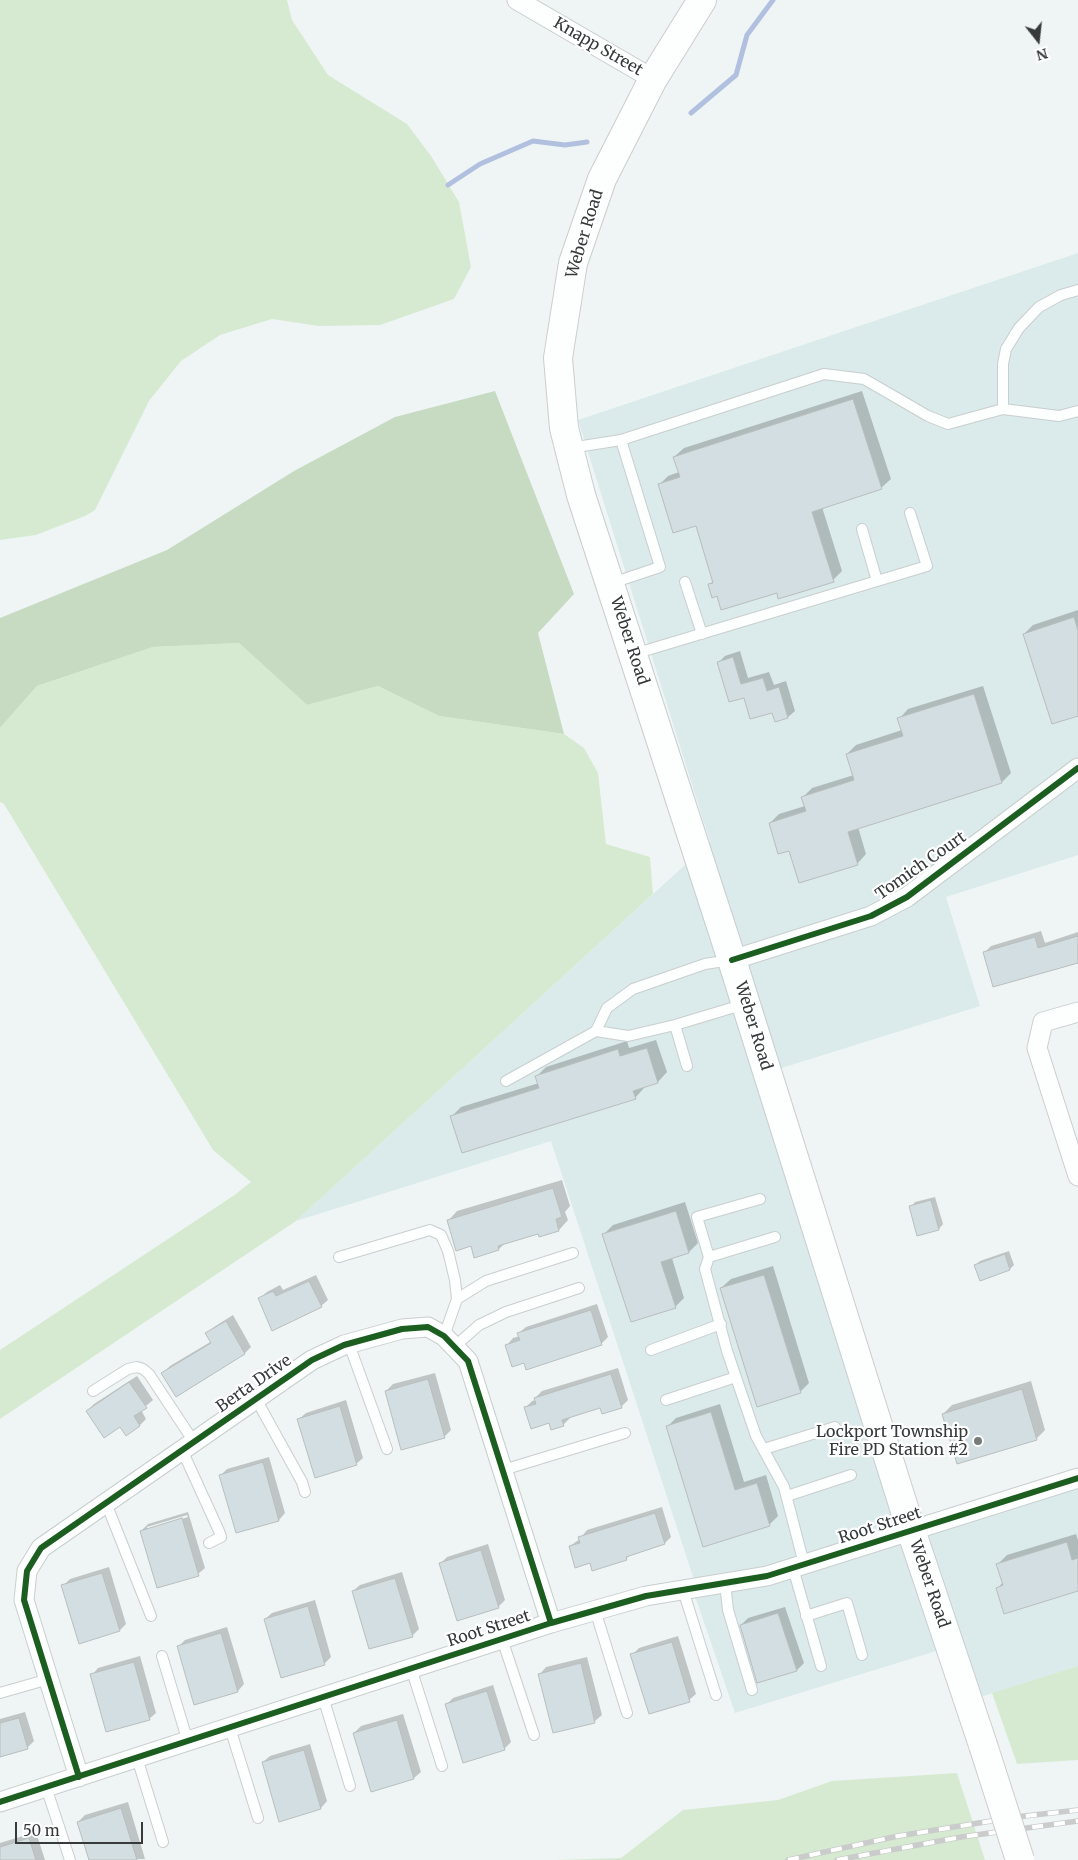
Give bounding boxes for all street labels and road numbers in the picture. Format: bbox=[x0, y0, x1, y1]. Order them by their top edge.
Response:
street label: Knapp Street bbox=[550, 14, 646, 80]
street label: Weber Road bbox=[562, 187, 608, 281]
street label: Weber Road bbox=[606, 594, 652, 688]
street label: Tomich Court bbox=[872, 828, 970, 904]
street label: Weber Road bbox=[730, 979, 776, 1073]
street label: Berta Drive bbox=[213, 1351, 295, 1417]
street label: Root Street bbox=[836, 1504, 924, 1548]
street label: Weber Road bbox=[905, 1538, 953, 1630]
street label: Root Street bbox=[445, 1607, 533, 1651]

